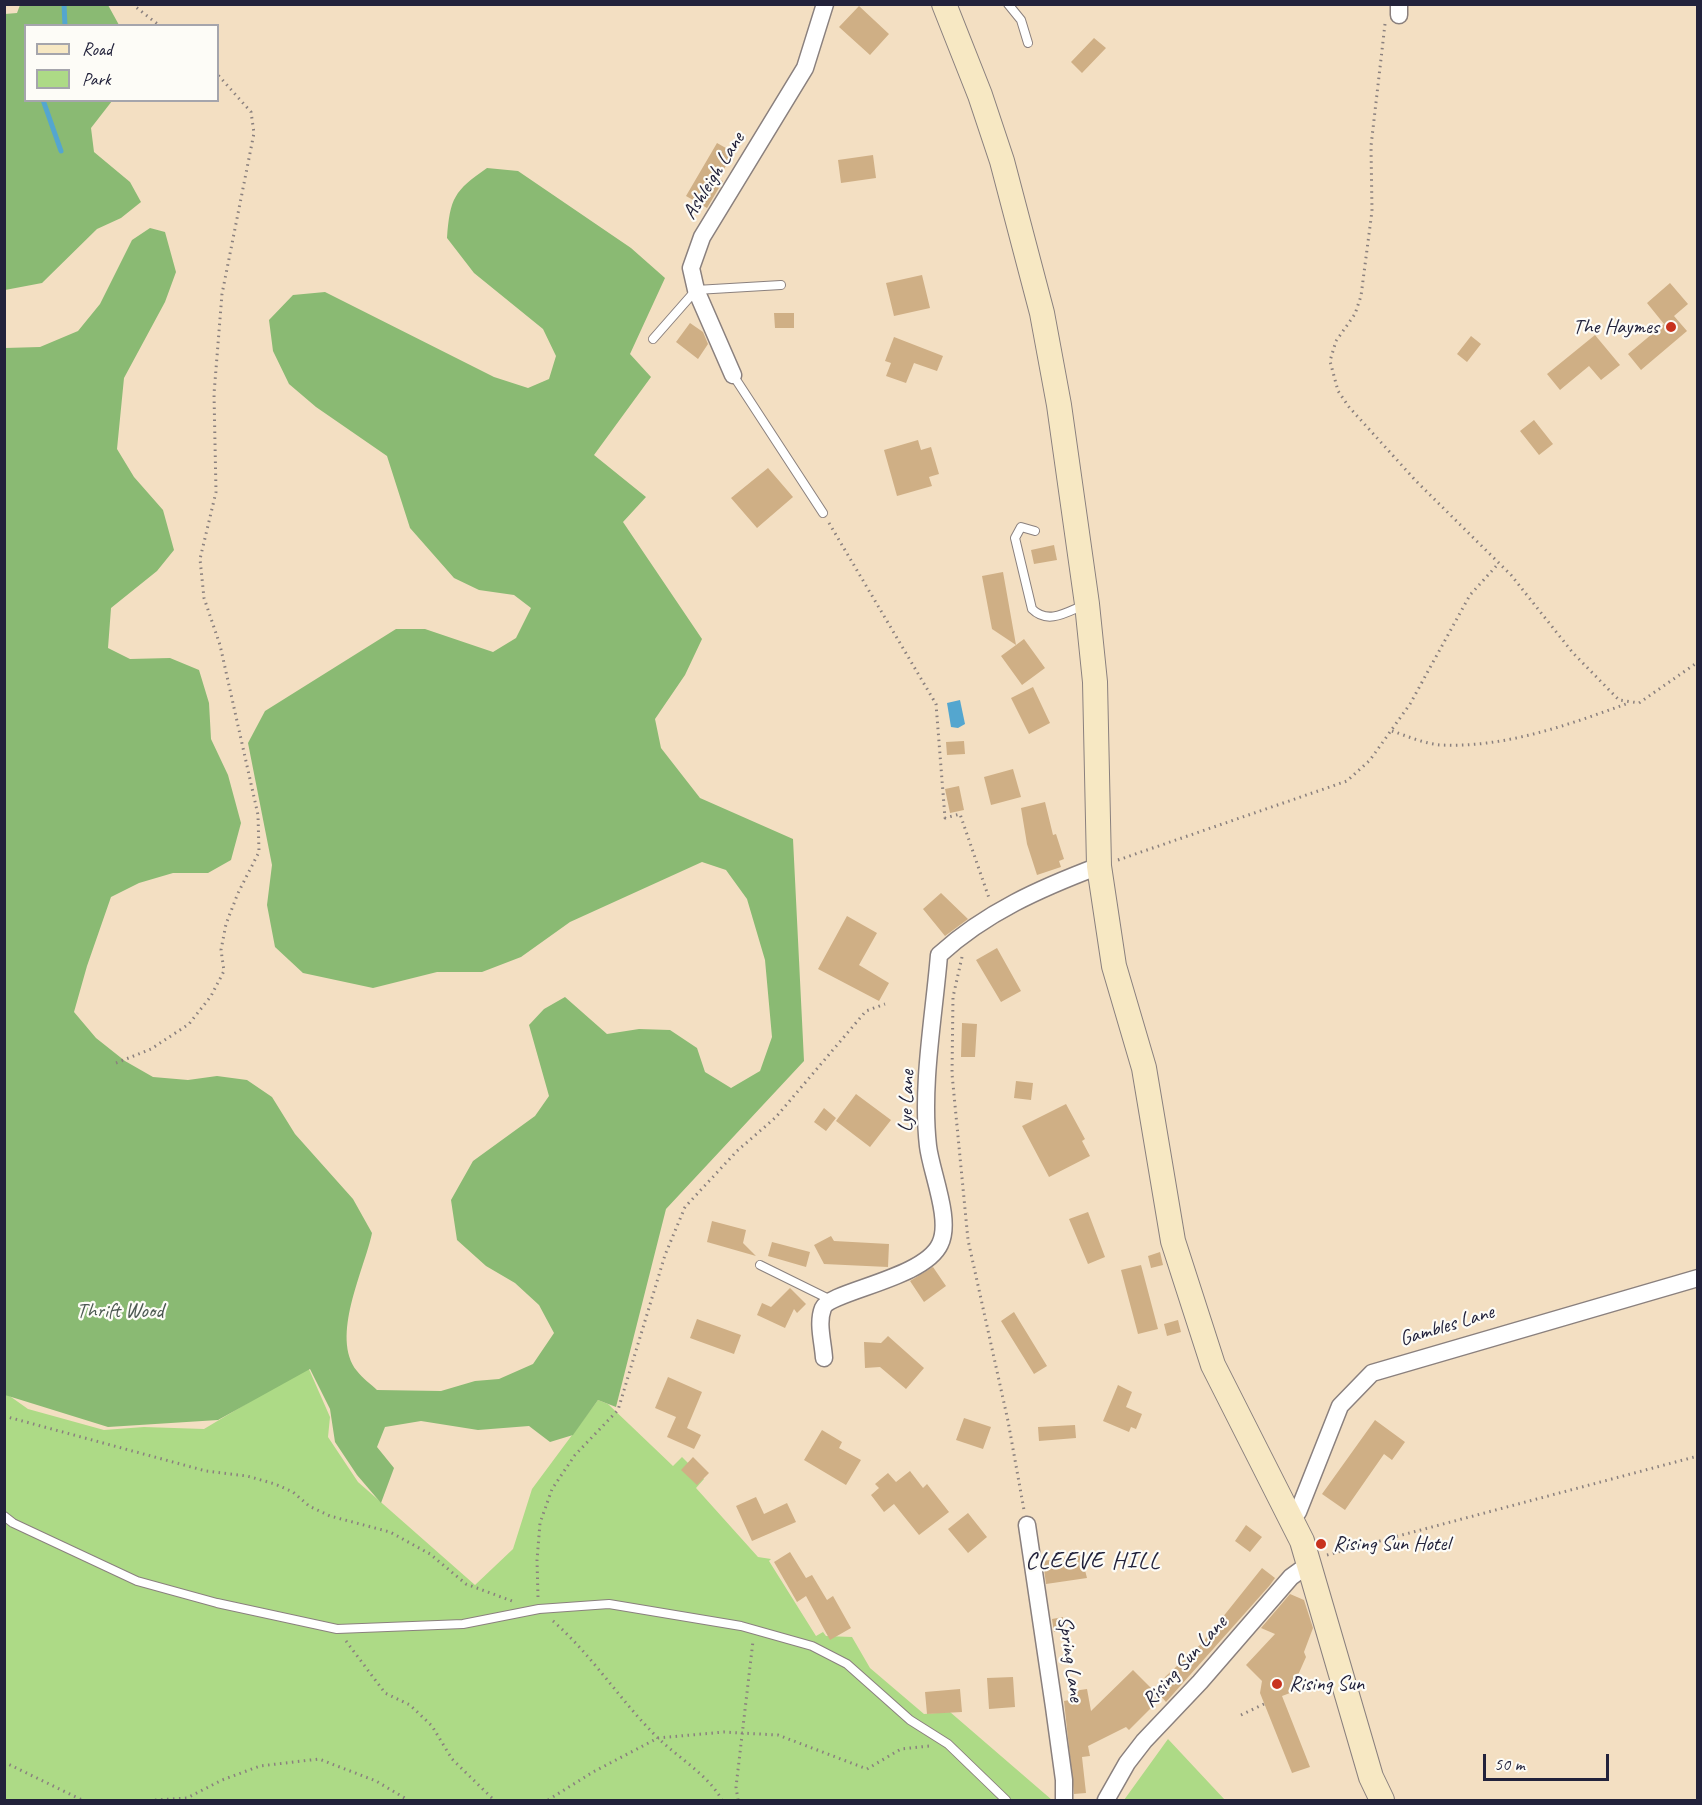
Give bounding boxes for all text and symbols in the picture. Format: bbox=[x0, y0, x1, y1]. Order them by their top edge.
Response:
legend bbox=[24, 24, 219, 102]
text: Road bbox=[82, 38, 112, 60]
text: Park bbox=[82, 68, 111, 90]
street label: Ashleigh Lane bbox=[677, 128, 751, 224]
place label: The Haymes bbox=[1573, 314, 1659, 340]
marker: The Haymes bbox=[1664, 320, 1678, 334]
street label: Lye Lane bbox=[893, 1069, 921, 1133]
park label: Thrift Wood bbox=[77, 1298, 163, 1324]
street label: Gambles Lane bbox=[1397, 1300, 1497, 1352]
place label: Rising Sun Hotel bbox=[1333, 1531, 1450, 1557]
marker: Rising Sun Hotel bbox=[1314, 1537, 1328, 1551]
district label: CLEEVE HILL bbox=[1025, 1548, 1161, 1576]
street label: Rising Sun Lane bbox=[1137, 1611, 1233, 1713]
street label: Spring Lane bbox=[1052, 1615, 1088, 1703]
place label: Rising Sun bbox=[1289, 1671, 1364, 1697]
marker: Rising Sun bbox=[1270, 1677, 1284, 1691]
scale bar bbox=[1486, 1742, 1612, 1780]
text: 50 m bbox=[1494, 1753, 1525, 1775]

